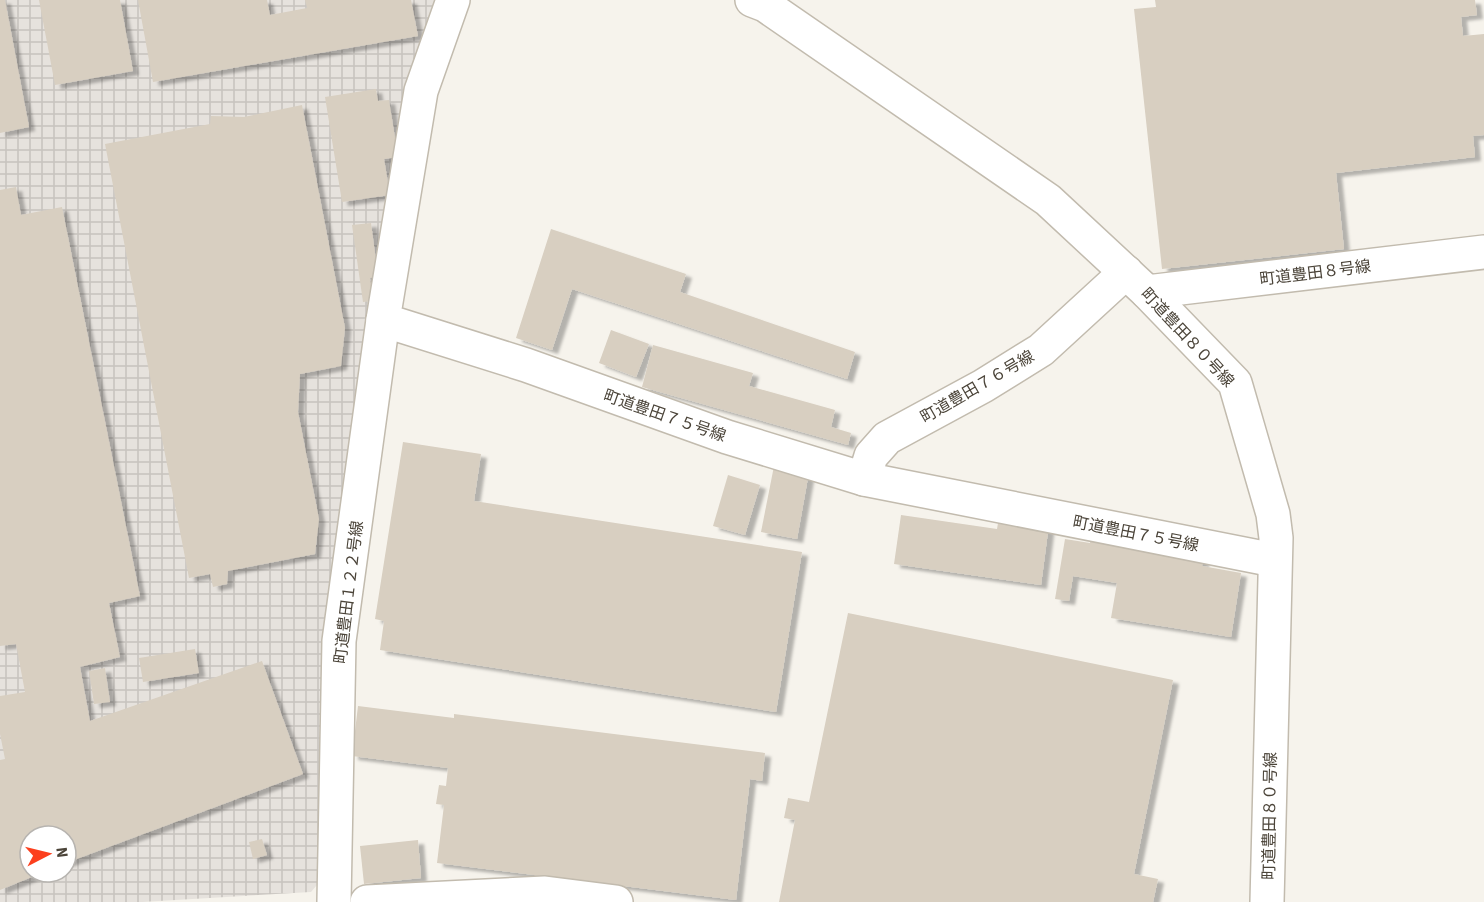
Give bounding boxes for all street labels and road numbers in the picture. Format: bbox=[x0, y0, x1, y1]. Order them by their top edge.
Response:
street label: 町道豊田８号線 bbox=[1258, 255, 1372, 291]
street label: 町道豊田８０号線 bbox=[1136, 283, 1239, 392]
street label: 町道豊田７６号線 bbox=[917, 345, 1038, 428]
street label: 町道豊田７５号線 bbox=[601, 385, 729, 447]
street label: 町道豊田７５号線 bbox=[1071, 511, 1201, 557]
street label: 町道豊田１２２号線 bbox=[329, 519, 369, 665]
street label: 町道豊田８０号線 bbox=[1258, 752, 1282, 880]

